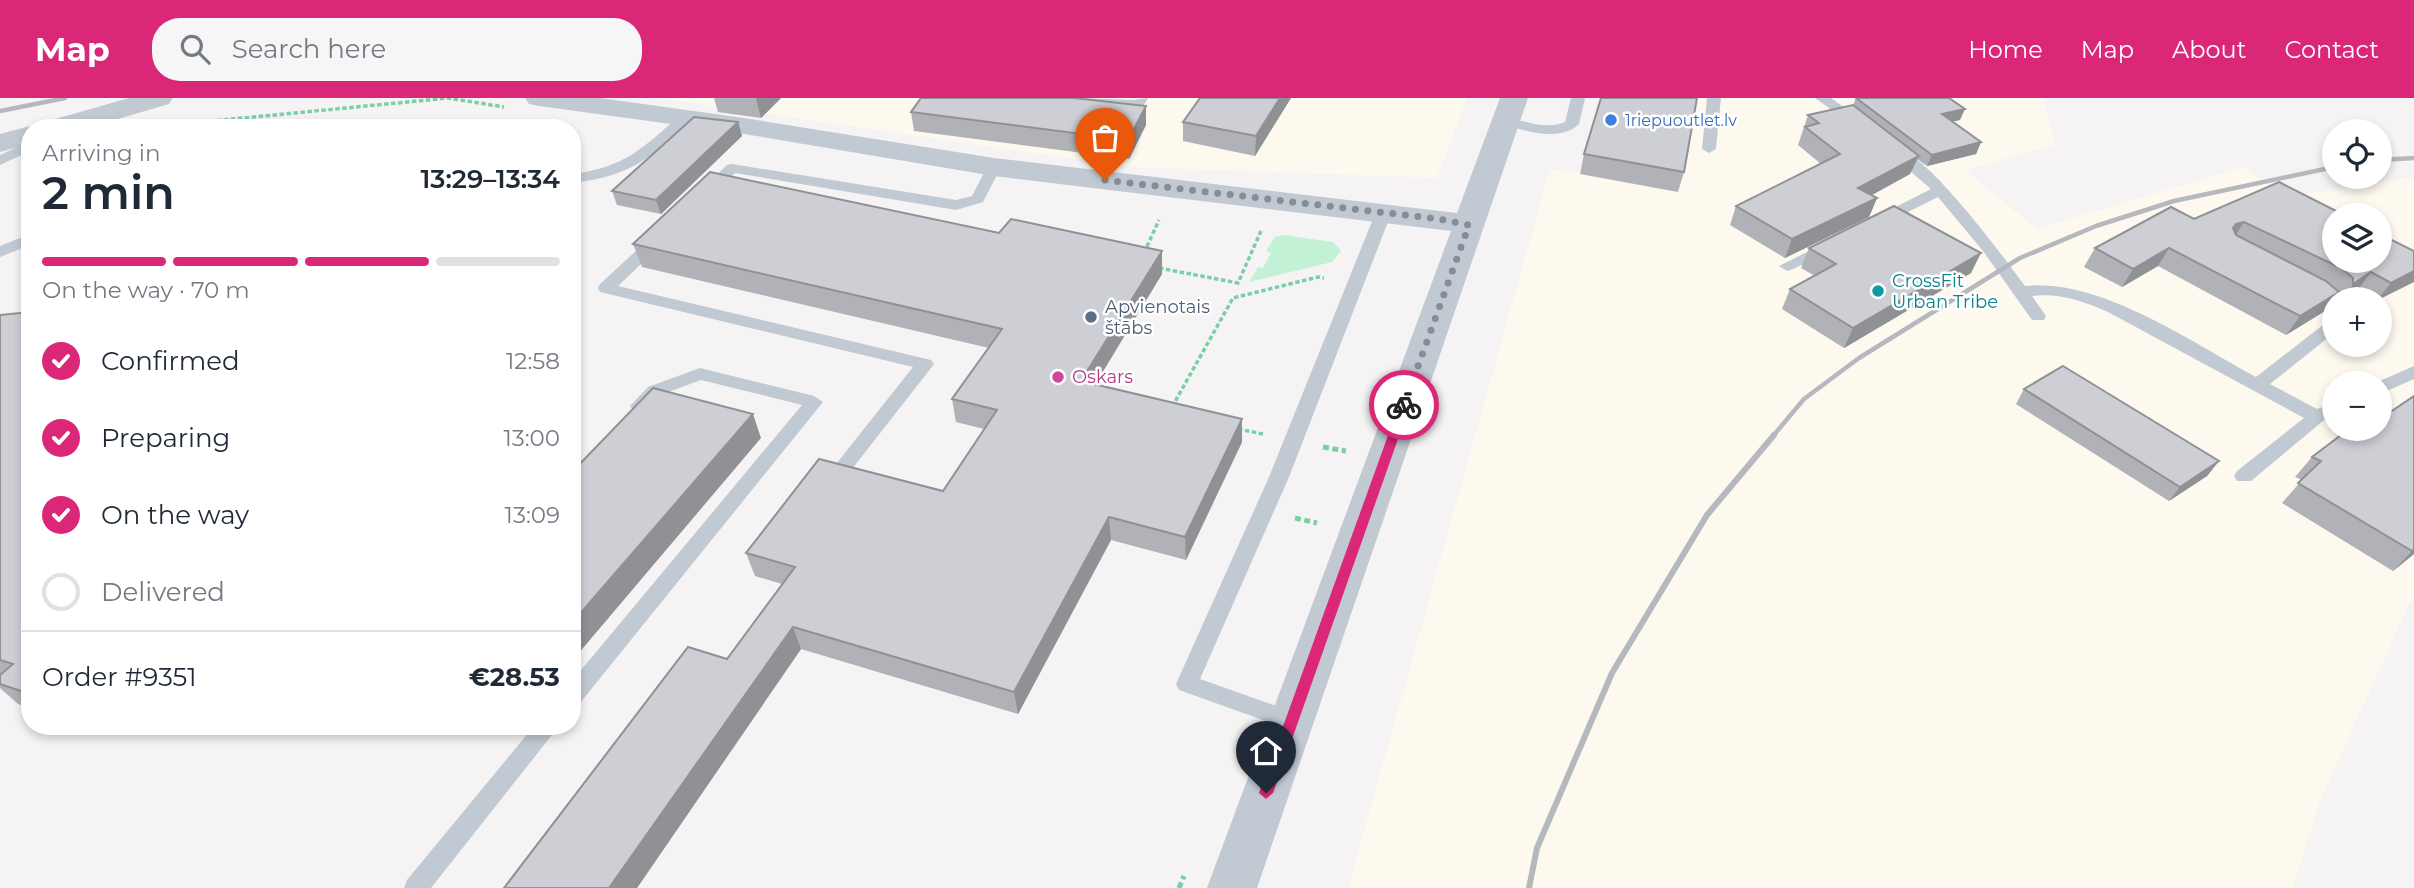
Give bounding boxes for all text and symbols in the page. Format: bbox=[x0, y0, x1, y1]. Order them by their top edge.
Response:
search box bbox=[152, 18, 642, 81]
text: Map bbox=[35, 29, 110, 69]
icon: search bbox=[176, 30, 214, 68]
text: Search here bbox=[232, 33, 386, 65]
text: Home bbox=[1968, 35, 2043, 64]
text: Map bbox=[2081, 35, 2134, 64]
text: About bbox=[2172, 35, 2246, 64]
text: Contact bbox=[2284, 35, 2379, 64]
pin bbox=[1075, 108, 1135, 180]
place label: 1riepuoutlet.lv bbox=[1625, 111, 1737, 130]
marker: 1riepuoutlet.lv bbox=[1603, 112, 1619, 128]
icon: bag bbox=[1086, 119, 1124, 157]
map controls bbox=[2322, 119, 2392, 441]
button: locate bbox=[2322, 119, 2392, 189]
text: Arriving in bbox=[42, 139, 161, 167]
text: 13:29–13:34 bbox=[420, 163, 560, 195]
text: 2 min bbox=[42, 164, 175, 221]
button: layers bbox=[2322, 203, 2392, 273]
place label: CrossFit Urban Tribe bbox=[1892, 270, 1998, 313]
text: On the way · 70 m bbox=[42, 276, 250, 304]
marker: CrossFit Urban Tribe bbox=[1870, 283, 1886, 299]
button: + bbox=[2322, 287, 2392, 357]
place label: Apvienotais štābs bbox=[1105, 296, 1210, 339]
marker: Apvienotais štābs bbox=[1083, 309, 1099, 325]
icon: check bbox=[42, 342, 80, 380]
text: Confirmed bbox=[101, 345, 240, 377]
text: 12:58 bbox=[506, 347, 560, 375]
place label: Oskars bbox=[1072, 366, 1133, 388]
marker: Oskars bbox=[1050, 369, 1066, 385]
courier bbox=[1369, 370, 1439, 440]
button: − bbox=[2322, 371, 2392, 441]
icon: bike bbox=[1385, 386, 1423, 424]
icon: check bbox=[42, 419, 80, 457]
text: Preparing bbox=[101, 422, 230, 454]
text: 13:00 bbox=[503, 424, 560, 452]
icon: check bbox=[42, 496, 80, 534]
text: On the way bbox=[101, 499, 249, 531]
text: 13:09 bbox=[505, 501, 560, 529]
text: Delivered bbox=[101, 576, 225, 608]
text: Order #9351 bbox=[42, 661, 197, 693]
text: €28.53 bbox=[469, 661, 560, 693]
pin bbox=[1236, 721, 1296, 793]
icon: home bbox=[1247, 732, 1285, 770]

